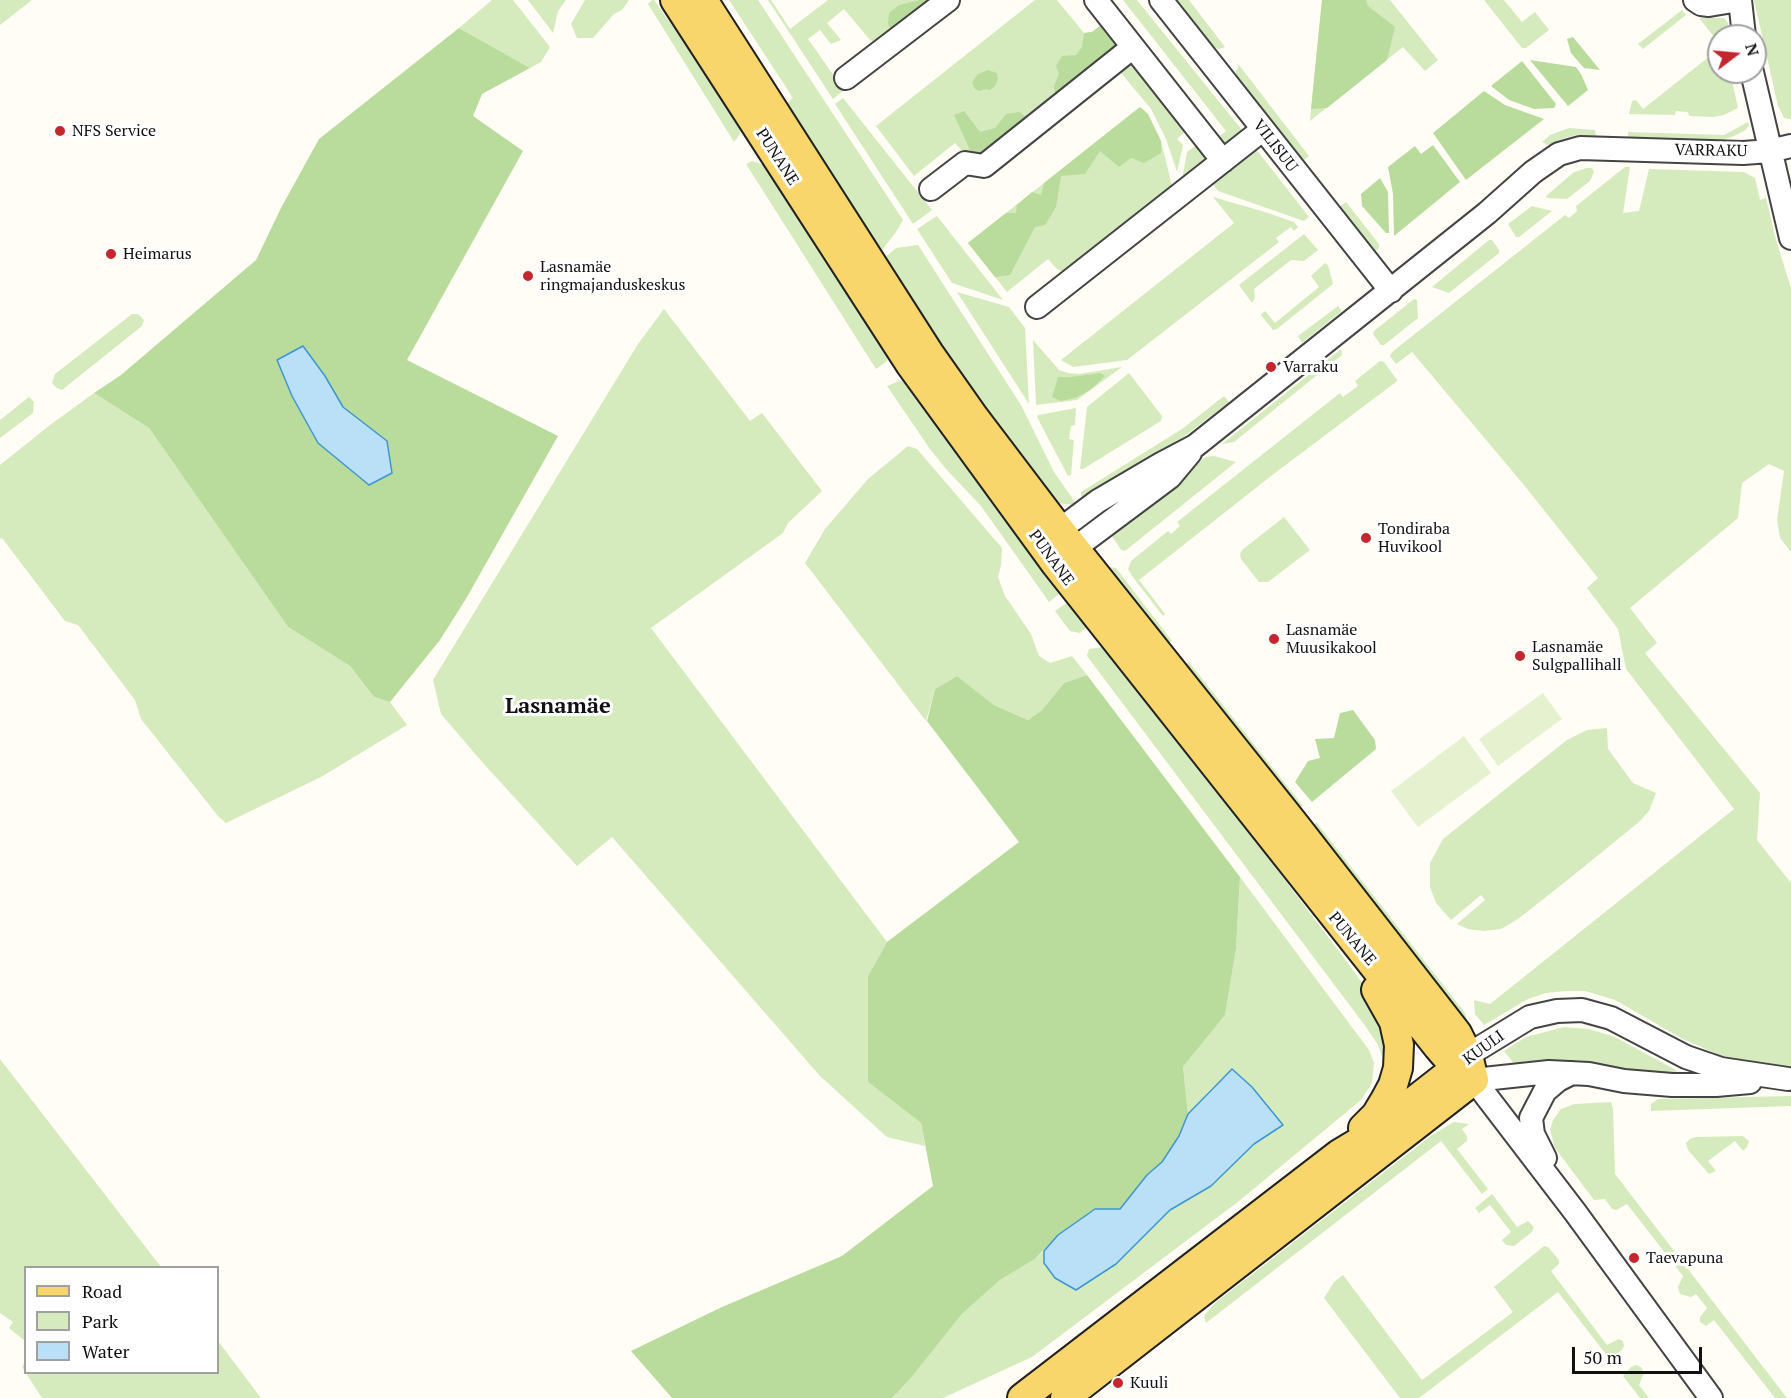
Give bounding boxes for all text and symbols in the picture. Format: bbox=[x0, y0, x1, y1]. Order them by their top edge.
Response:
north arrow bbox=[1707, 24, 1767, 84]
text: N bbox=[1740, 41, 1765, 58]
street label: VILISUU bbox=[1249, 116, 1301, 176]
place label: NFS Service bbox=[72, 121, 156, 141]
marker: NFS Service bbox=[53, 124, 67, 138]
street label: PUNANE bbox=[752, 125, 802, 189]
street label: VARRAKU bbox=[1675, 141, 1747, 161]
place label: Heimarus bbox=[123, 244, 192, 264]
marker: Heimarus bbox=[104, 247, 118, 261]
place label: Lasnamäe ringmajanduskeskus bbox=[540, 257, 685, 295]
marker: Lasnamäe ringmajanduskeskus bbox=[521, 269, 535, 283]
place label: Varraku bbox=[1283, 357, 1339, 377]
marker: Varraku bbox=[1264, 360, 1278, 374]
place label: Tondiraba Huvikool bbox=[1378, 519, 1450, 557]
street label: PUNANE bbox=[1024, 526, 1078, 590]
marker: Tondiraba Huvikool bbox=[1359, 531, 1373, 545]
place label: Lasnamäe Muusikakool bbox=[1286, 620, 1377, 658]
marker: Lasnamäe Muusikakool bbox=[1267, 632, 1281, 646]
place label: Lasnamäe Sulgpallihall bbox=[1532, 637, 1622, 675]
marker: Lasnamäe Sulgpallihall bbox=[1513, 649, 1527, 663]
district label: Lasnamäe bbox=[505, 694, 611, 720]
street label: PUNANE bbox=[1324, 908, 1380, 970]
street label: KUULI bbox=[1460, 1027, 1508, 1069]
place label: Taevapuna bbox=[1646, 1248, 1723, 1268]
marker: Taevapuna bbox=[1627, 1251, 1641, 1265]
legend bbox=[24, 1266, 219, 1374]
text: Road bbox=[82, 1279, 122, 1303]
text: Park bbox=[82, 1309, 118, 1333]
scale bar bbox=[1575, 1335, 1706, 1373]
text: Water bbox=[82, 1339, 129, 1363]
text: 50 m bbox=[1583, 1345, 1622, 1369]
place label: Kuuli bbox=[1130, 1373, 1168, 1393]
marker: Kuuli bbox=[1111, 1376, 1125, 1390]

